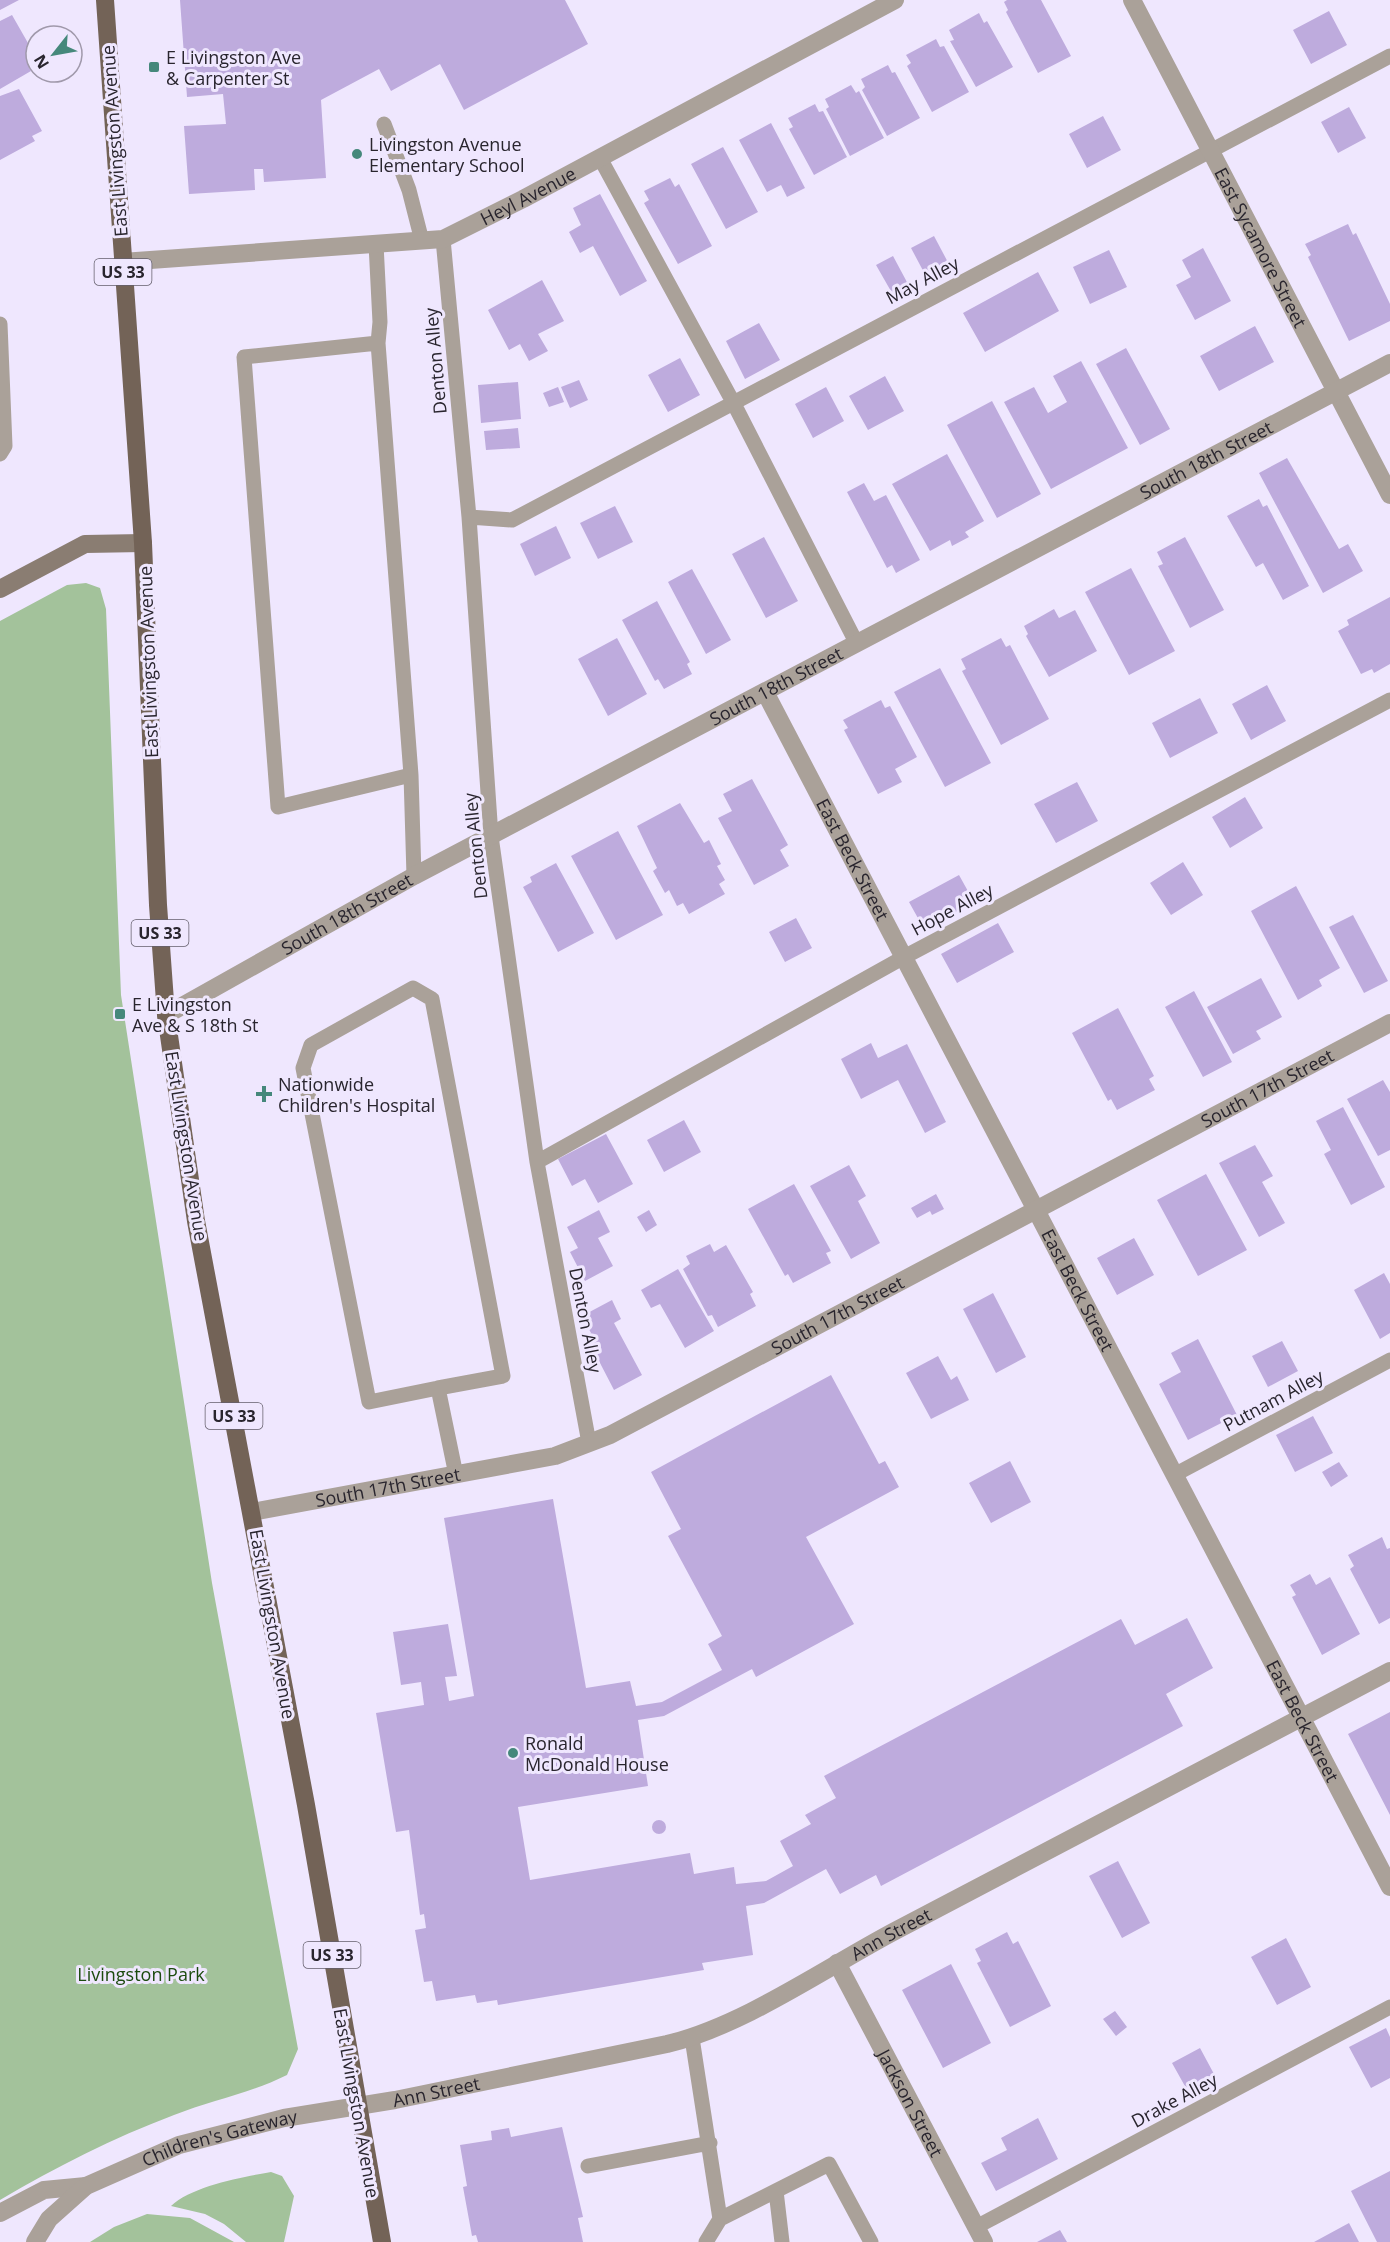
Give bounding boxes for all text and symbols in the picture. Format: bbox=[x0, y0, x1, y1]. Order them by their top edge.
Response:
north arrow bbox=[24, 24, 84, 84]
street label: East Livingston Avenue bbox=[95, 44, 133, 238]
place label: E Livingston Ave & Carpenter St bbox=[166, 45, 301, 90]
text: N bbox=[28, 50, 54, 73]
marker: E Livingston Ave & Carpenter St bbox=[147, 60, 161, 74]
place label: Livingston Avenue Elementary School bbox=[369, 132, 525, 177]
marker: Livingston Avenue Elementary School bbox=[350, 147, 364, 161]
street label: Heyl Avenue bbox=[476, 161, 580, 231]
street label: East Sycamore Street bbox=[1209, 163, 1313, 332]
street label: May Alley bbox=[881, 250, 964, 309]
road number: US 33 bbox=[94, 259, 152, 285]
street label: Denton Alley bbox=[418, 306, 452, 415]
street label: South 18th Street bbox=[1135, 415, 1277, 505]
street label: East Livingston Avenue bbox=[133, 566, 163, 758]
street label: South 18th Street bbox=[705, 641, 846, 731]
street label: Denton Alley bbox=[457, 791, 493, 900]
street label: East Beck Street bbox=[811, 794, 895, 924]
street label: South 18th Street bbox=[277, 867, 417, 960]
street label: Hope Alley bbox=[907, 877, 998, 941]
road number: US 33 bbox=[132, 920, 188, 946]
place label: E Livingston Ave & S 18th St bbox=[132, 992, 259, 1037]
marker: E Livingston Ave & S 18th St bbox=[113, 1007, 127, 1021]
street label: South 17th Street bbox=[1196, 1043, 1338, 1133]
street label: East Livingston Avenue bbox=[160, 1049, 214, 1243]
place label: Nationwide Children's Hospital bbox=[278, 1072, 435, 1117]
marker: Nationwide Children's Hospital bbox=[255, 1085, 273, 1103]
street label: East Beck Street bbox=[1036, 1225, 1120, 1355]
street label: Denton Alley bbox=[564, 1265, 608, 1376]
street label: South 17th Street bbox=[767, 1270, 908, 1360]
street label: Putnam Alley bbox=[1219, 1363, 1328, 1436]
road number: US 33 bbox=[206, 1403, 262, 1429]
street label: South 17th Street bbox=[313, 1462, 462, 1512]
street label: East Livingston Avenue bbox=[244, 1527, 302, 1721]
street label: East Beck Street bbox=[1261, 1656, 1345, 1786]
place label: Ronald McDonald House bbox=[525, 1731, 669, 1776]
marker: Ronald McDonald House bbox=[506, 1746, 520, 1760]
street label: Ann Street bbox=[846, 1902, 935, 1965]
road number: US 33 bbox=[304, 1942, 360, 1968]
park label: Livingston Park bbox=[77, 1962, 205, 1986]
street label: East Livingston Avenue bbox=[328, 2006, 386, 2200]
street label: Jackson Street bbox=[872, 2043, 949, 2161]
street label: Drake Alley bbox=[1127, 2067, 1222, 2133]
street label: Ann Street bbox=[390, 2071, 482, 2112]
street label: Children's Gateway bbox=[138, 2104, 300, 2172]

